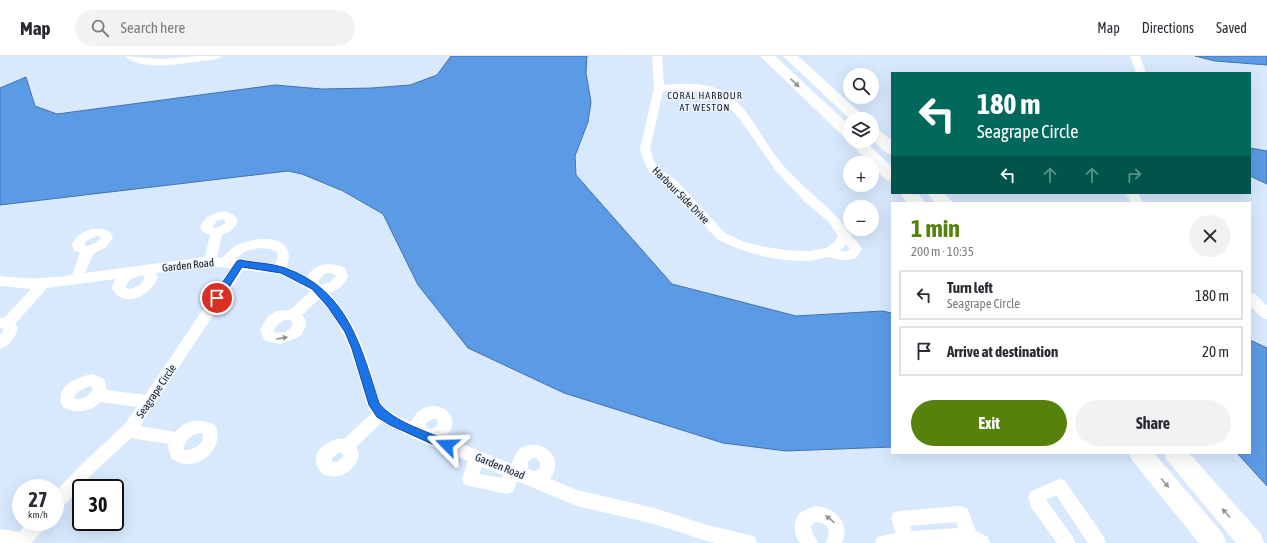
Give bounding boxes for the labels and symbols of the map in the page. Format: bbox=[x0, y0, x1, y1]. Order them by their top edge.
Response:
one-way arrow bbox=[790, 78, 800, 88]
district label: CORAL HARBOUR AT WESTON bbox=[667, 90, 743, 113]
street label: Harbour Side Drive bbox=[650, 164, 712, 226]
street label: Garden Road bbox=[161, 256, 215, 274]
pin bbox=[200, 281, 234, 315]
one-way arrow bbox=[276, 335, 288, 341]
street label: Seagrape Circle bbox=[134, 362, 178, 420]
position arrow bbox=[426, 424, 468, 466]
street label: Garden Road bbox=[474, 451, 526, 481]
one-way arrow bbox=[1161, 478, 1169, 488]
speed limit sign: 30 bbox=[72, 479, 124, 531]
one-way arrow bbox=[1222, 508, 1231, 519]
one-way arrow bbox=[824, 515, 835, 524]

